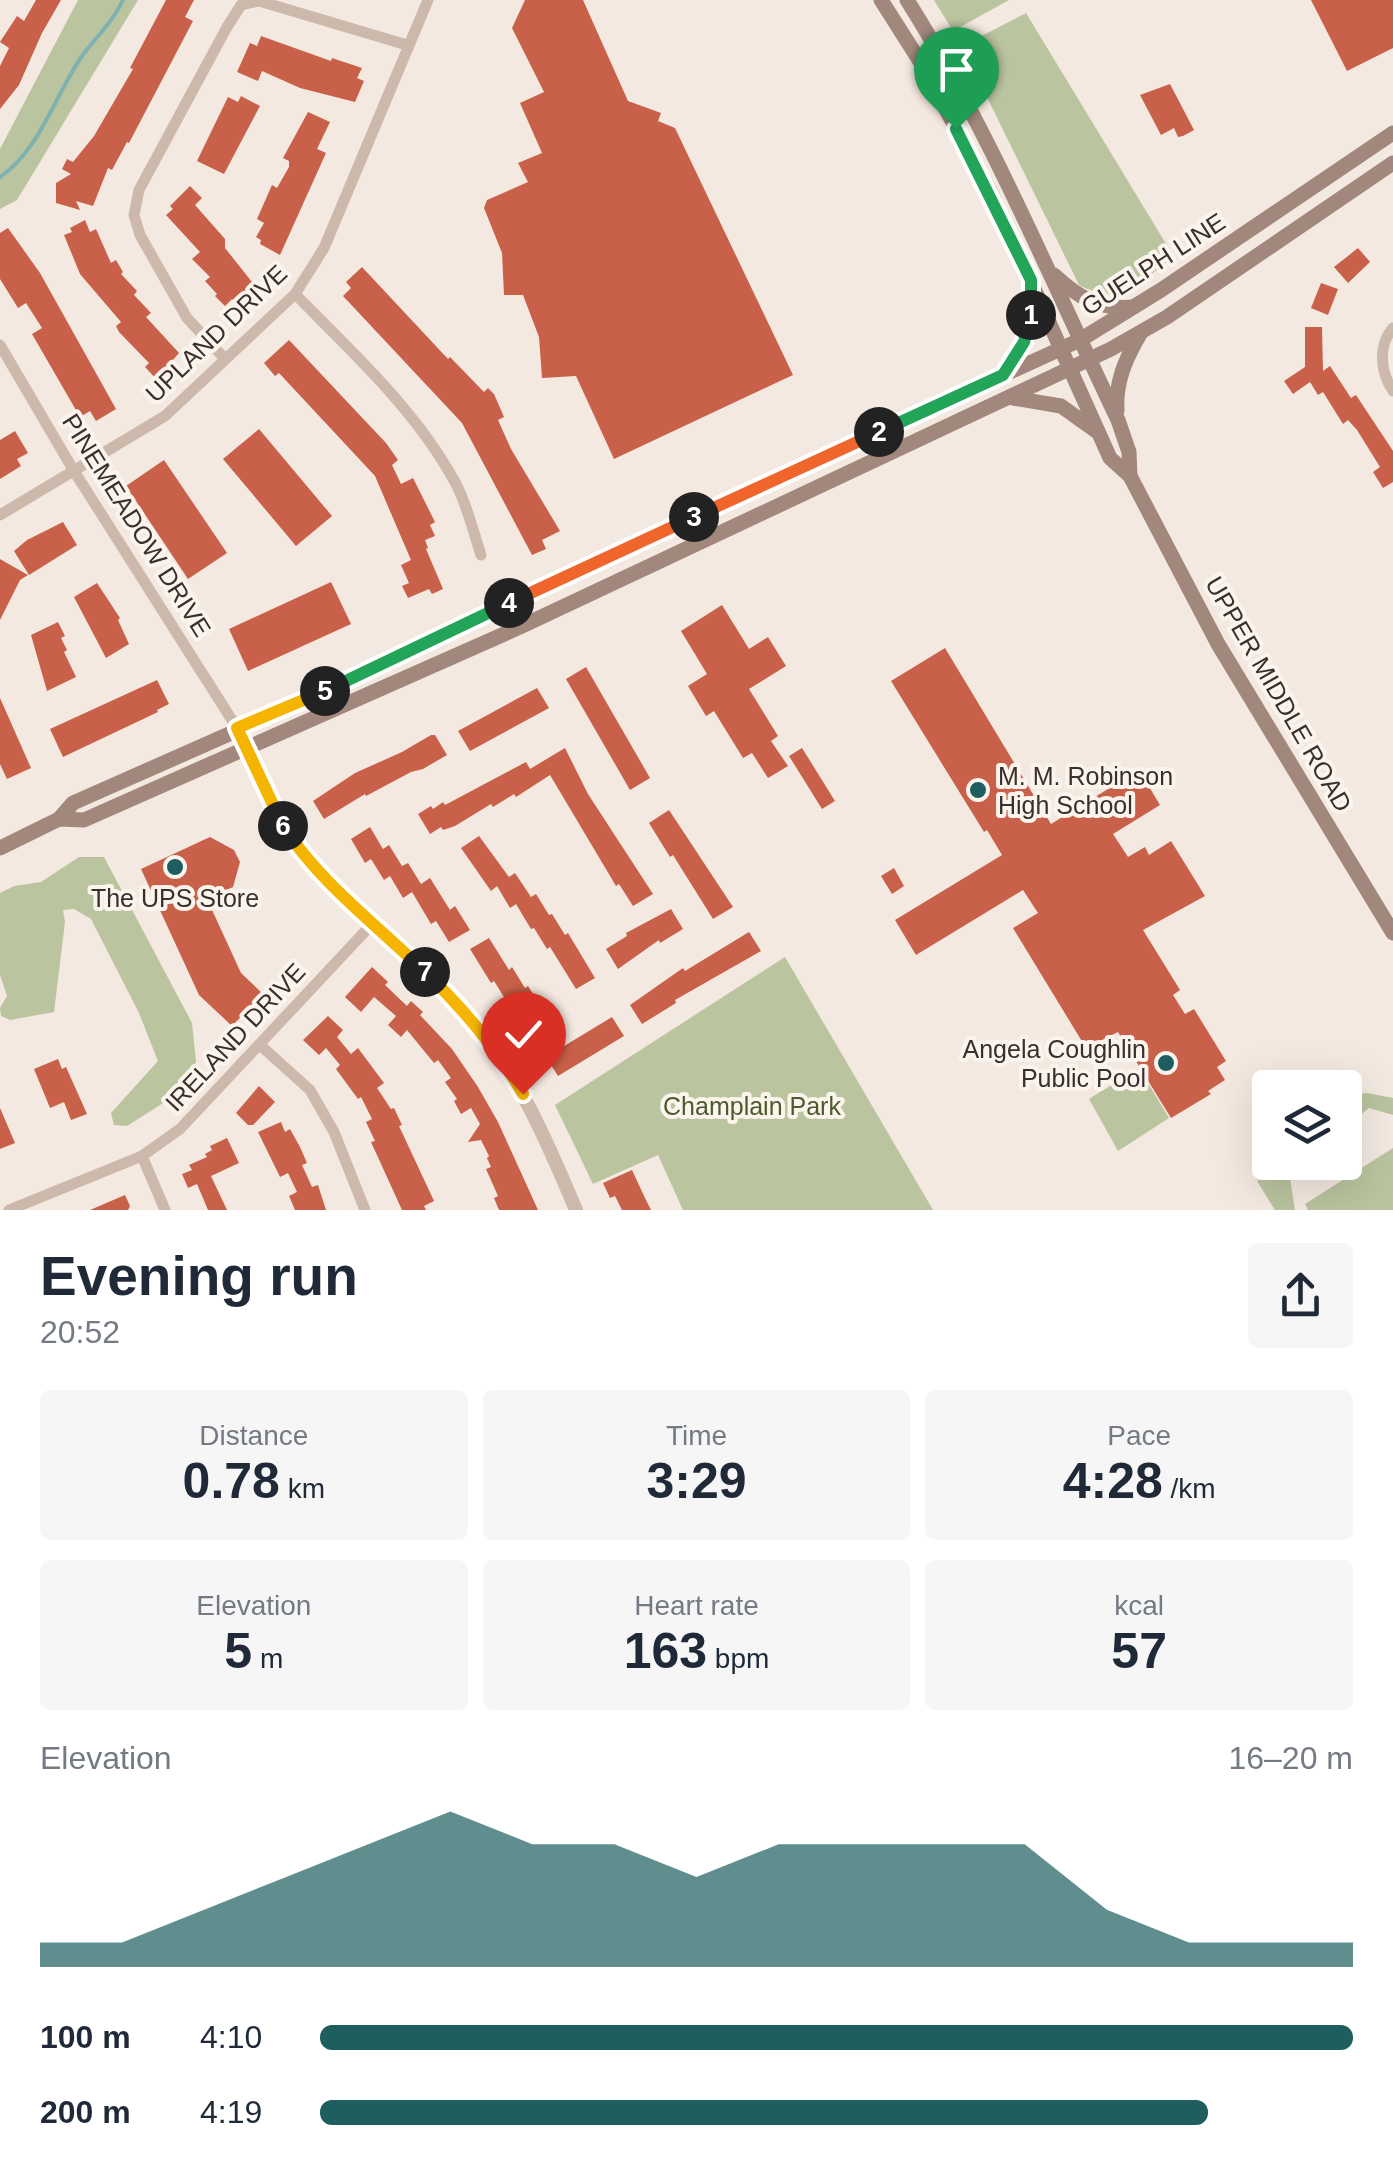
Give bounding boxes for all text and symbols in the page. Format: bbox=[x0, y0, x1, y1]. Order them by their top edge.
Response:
pin bbox=[914, 27, 999, 130]
icon: arrive bbox=[929, 42, 984, 97]
street label: GUELPH LINE bbox=[1076, 207, 1230, 321]
street label: UPLAND DRIVE bbox=[140, 259, 292, 407]
pin: 1 bbox=[1006, 290, 1056, 340]
text: 1 bbox=[1023, 299, 1039, 330]
pin: 2 bbox=[854, 407, 904, 457]
street label: PINEMEADOW DRIVE bbox=[57, 409, 217, 641]
text: 2 bbox=[871, 416, 887, 447]
pin: 3 bbox=[669, 492, 719, 542]
text: 3 bbox=[686, 501, 702, 532]
street label: UPPER MIDDLE ROAD bbox=[1200, 572, 1358, 816]
pin: 4 bbox=[484, 578, 534, 628]
text: 4 bbox=[501, 587, 517, 618]
pin: 5 bbox=[300, 666, 350, 716]
text: 5 bbox=[317, 675, 333, 706]
place label: M. M. Robinson High School bbox=[998, 762, 1173, 819]
marker: M. M. Robinson High School bbox=[967, 779, 989, 801]
pin: 6 bbox=[258, 801, 308, 851]
text: 6 bbox=[275, 810, 291, 841]
marker: The UPS Store bbox=[164, 856, 186, 878]
place label: The UPS Store bbox=[91, 884, 259, 912]
pin: 7 bbox=[400, 947, 450, 997]
text: 7 bbox=[417, 956, 433, 987]
street label: IRELAND DRIVE bbox=[159, 957, 311, 1117]
pin bbox=[481, 992, 566, 1095]
icon: check bbox=[496, 1007, 551, 1062]
place label: Angela Coughlin Public Pool bbox=[963, 1035, 1146, 1092]
marker: Angela Coughlin Public Pool bbox=[1155, 1052, 1177, 1074]
map controls bbox=[1252, 1070, 1362, 1180]
button: layers bbox=[1252, 1070, 1362, 1180]
park label: Champlain Park bbox=[663, 1092, 841, 1120]
button: share bbox=[1248, 1243, 1353, 1348]
text: Evening run bbox=[40, 1245, 358, 1307]
text: 20:52 bbox=[40, 1314, 120, 1350]
text: Distance bbox=[199, 1420, 308, 1451]
text: Time bbox=[666, 1420, 727, 1451]
text: Pace bbox=[1107, 1420, 1171, 1451]
text: 0.78 bbox=[183, 1453, 280, 1509]
text: 3:29 bbox=[646, 1453, 747, 1509]
text: 4:28 bbox=[1063, 1453, 1163, 1509]
text: km bbox=[280, 1473, 325, 1504]
text: /km bbox=[1163, 1473, 1216, 1504]
text: Elevation bbox=[196, 1590, 311, 1621]
text: Heart rate bbox=[634, 1590, 759, 1621]
text: kcal bbox=[1114, 1590, 1164, 1621]
text: 5 bbox=[224, 1623, 252, 1679]
text: 163 bbox=[624, 1623, 707, 1679]
text: 57 bbox=[1111, 1623, 1167, 1679]
text: m bbox=[252, 1643, 283, 1674]
text: bpm bbox=[707, 1643, 769, 1674]
text: Elevation bbox=[40, 1740, 172, 1776]
text: 16–20 m bbox=[1228, 1740, 1353, 1776]
text: 100 m bbox=[40, 2019, 131, 2055]
text: 4:10 bbox=[200, 2019, 262, 2055]
text: 200 m bbox=[40, 2094, 131, 2130]
text: 4:19 bbox=[200, 2094, 262, 2130]

